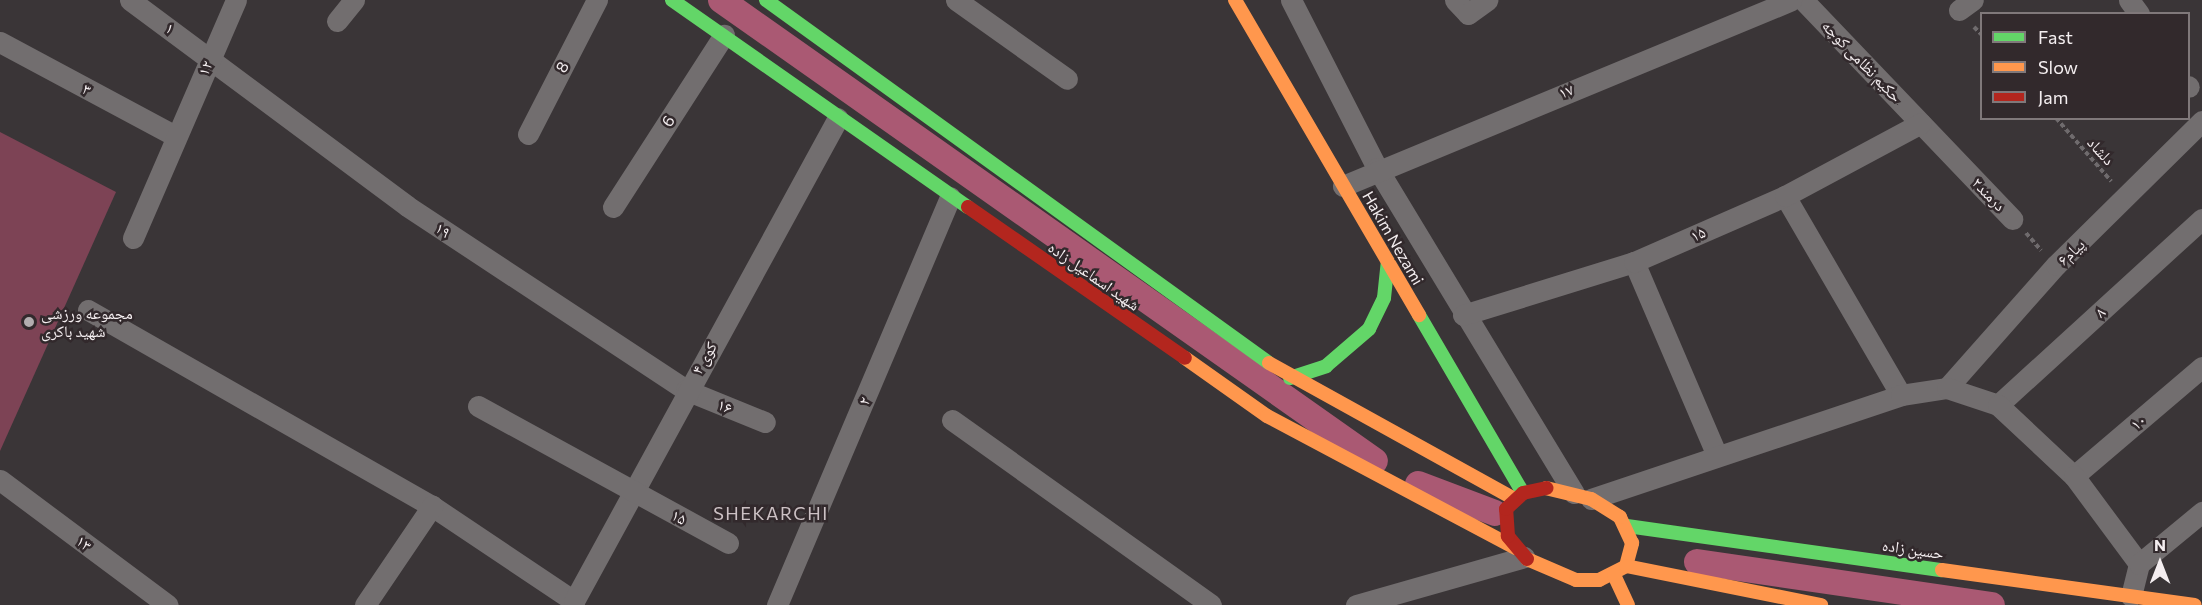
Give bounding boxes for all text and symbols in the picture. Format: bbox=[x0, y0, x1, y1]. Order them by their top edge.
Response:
legend bbox=[1980, 12, 2190, 120]
street label: حکیم نظامی کوچه bbox=[1818, 16, 1906, 106]
street label: ۱ bbox=[162, 18, 178, 38]
text: Fast bbox=[2038, 26, 2073, 48]
text: Slow bbox=[2038, 56, 2078, 78]
street label: ۱۲ bbox=[193, 58, 217, 78]
street label: 8 bbox=[551, 58, 573, 76]
street label: ۳ bbox=[79, 79, 95, 99]
street label: ۱۷ bbox=[1556, 79, 1576, 103]
text: Jam bbox=[2038, 86, 2068, 108]
street label: 6 bbox=[657, 112, 679, 130]
street label: دلشاد bbox=[2083, 133, 2119, 169]
street label: درمند۲ bbox=[1968, 173, 2010, 215]
street label: Hakim Nezami bbox=[1358, 188, 1428, 288]
street label: ۱۹ bbox=[432, 218, 454, 242]
street label: ۱۵ bbox=[1688, 222, 1708, 246]
street label: ۶پیام bbox=[2053, 235, 2089, 269]
street label: شهید اسماعیل زاده bbox=[1044, 237, 1144, 315]
street label: ۸ bbox=[2091, 302, 2109, 322]
place label: مجموعه ورزشی شهید باکری bbox=[41, 303, 133, 341]
marker: مجموعه ورزشی شهید باکری bbox=[22, 315, 36, 329]
street label: کوی ۴ bbox=[687, 338, 721, 378]
street label: ۱۶ bbox=[715, 394, 735, 418]
street label: ۲ bbox=[854, 394, 874, 408]
street label: ۱۰ bbox=[2126, 410, 2150, 434]
district label: SHEKARCHI bbox=[713, 502, 829, 524]
street label: ۱۵ bbox=[668, 505, 690, 529]
street label: ۱۳ bbox=[72, 531, 96, 555]
north arrow bbox=[2130, 533, 2190, 593]
street label: حسین زاده bbox=[1881, 535, 1945, 563]
text: N bbox=[2154, 535, 2166, 554]

